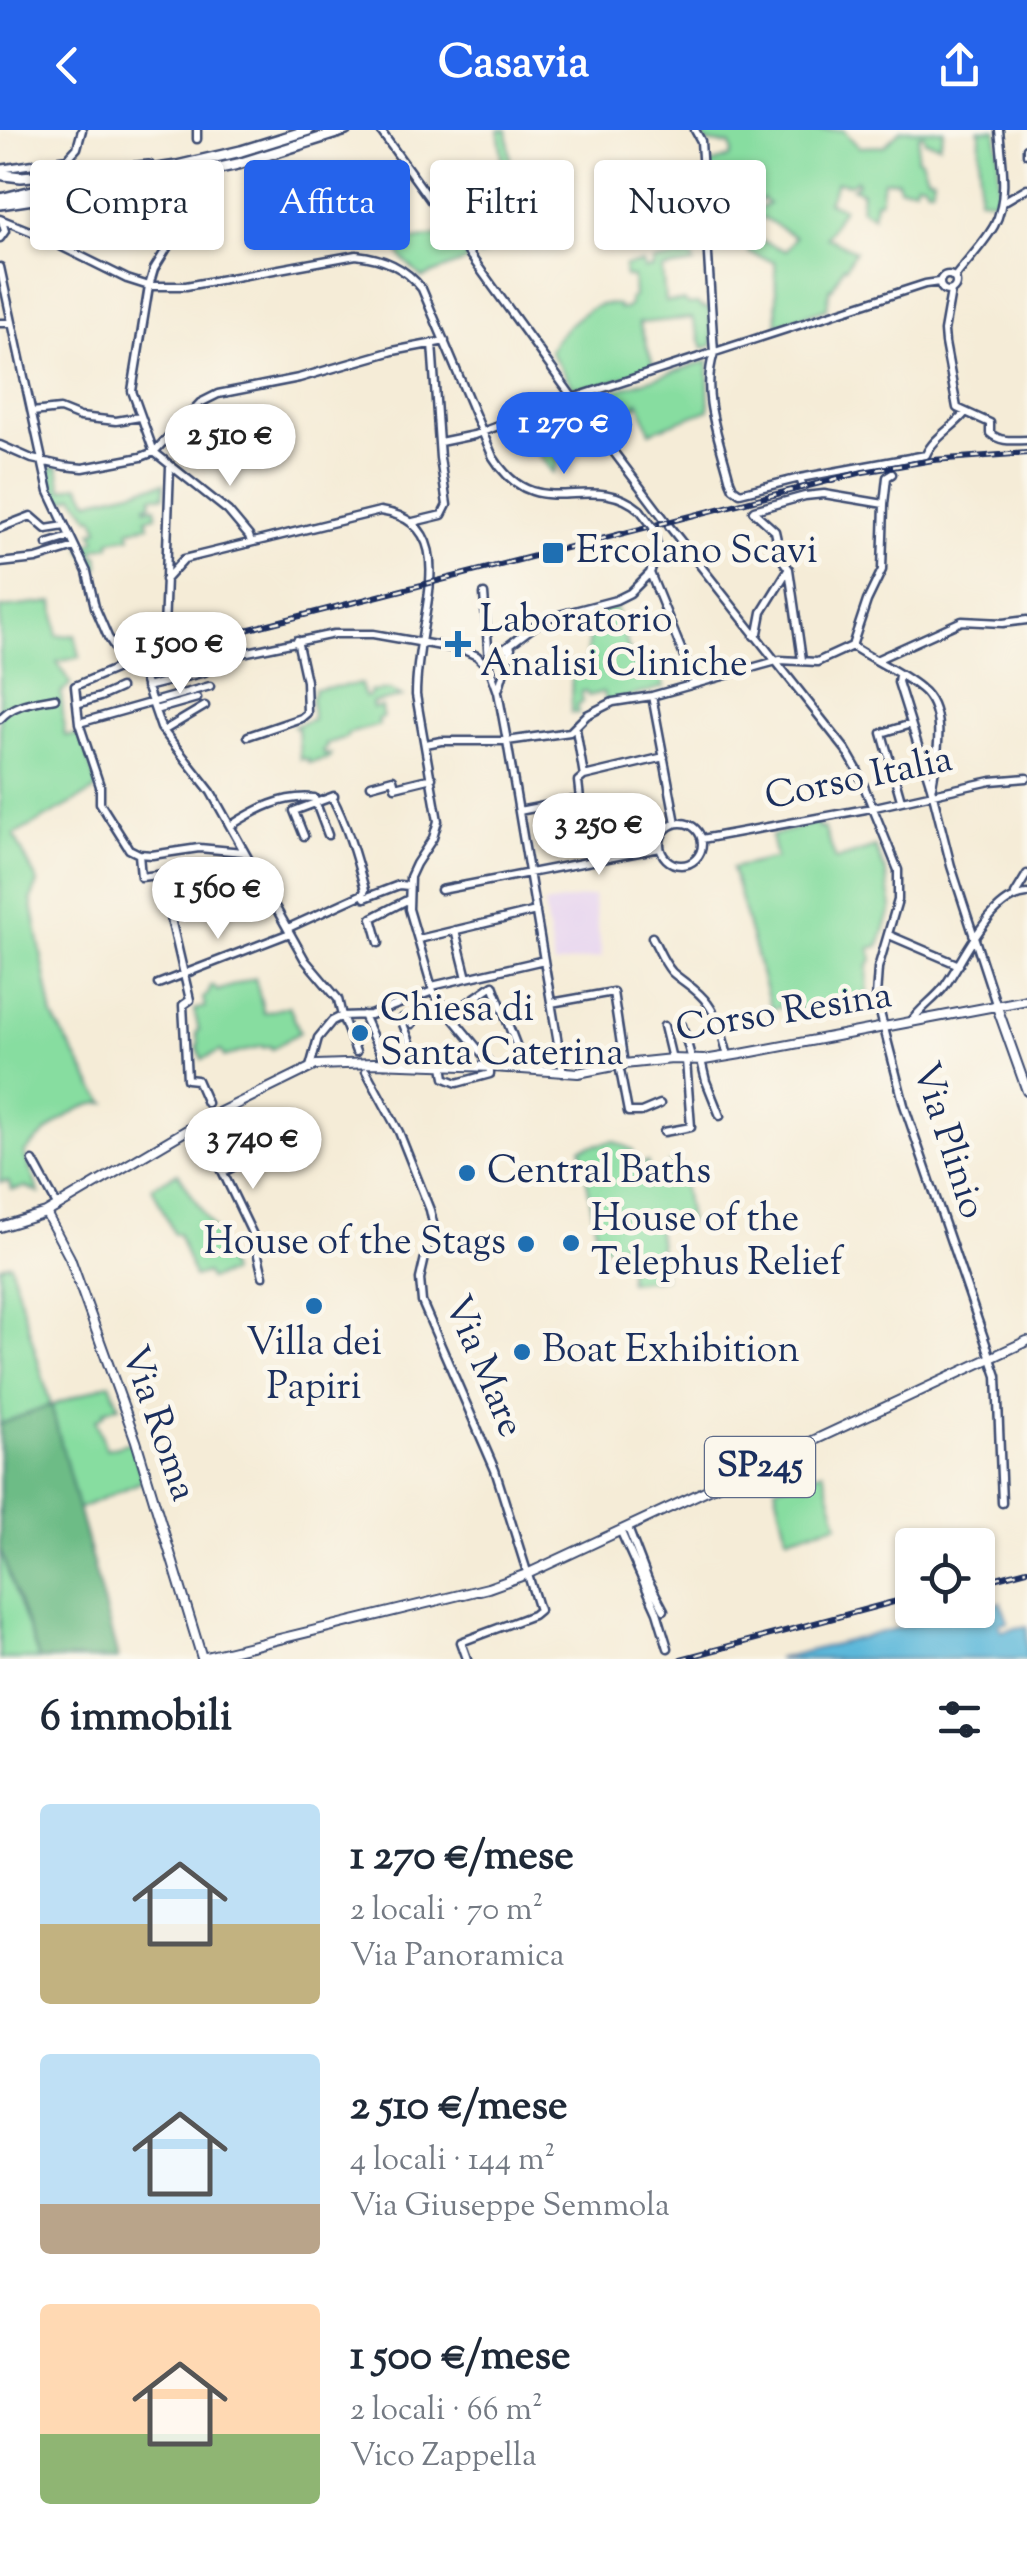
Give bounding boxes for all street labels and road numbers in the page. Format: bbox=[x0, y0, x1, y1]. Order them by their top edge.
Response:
street label: Corso Italia bbox=[760, 734, 958, 826]
street label: Corso Resina bbox=[672, 970, 896, 1058]
street label: Via Plinio bbox=[896, 1056, 998, 1226]
street label: Via Mare bbox=[428, 1288, 536, 1446]
street label: Via Roma bbox=[105, 1339, 209, 1509]
road number: SP245 bbox=[705, 1437, 815, 1497]

